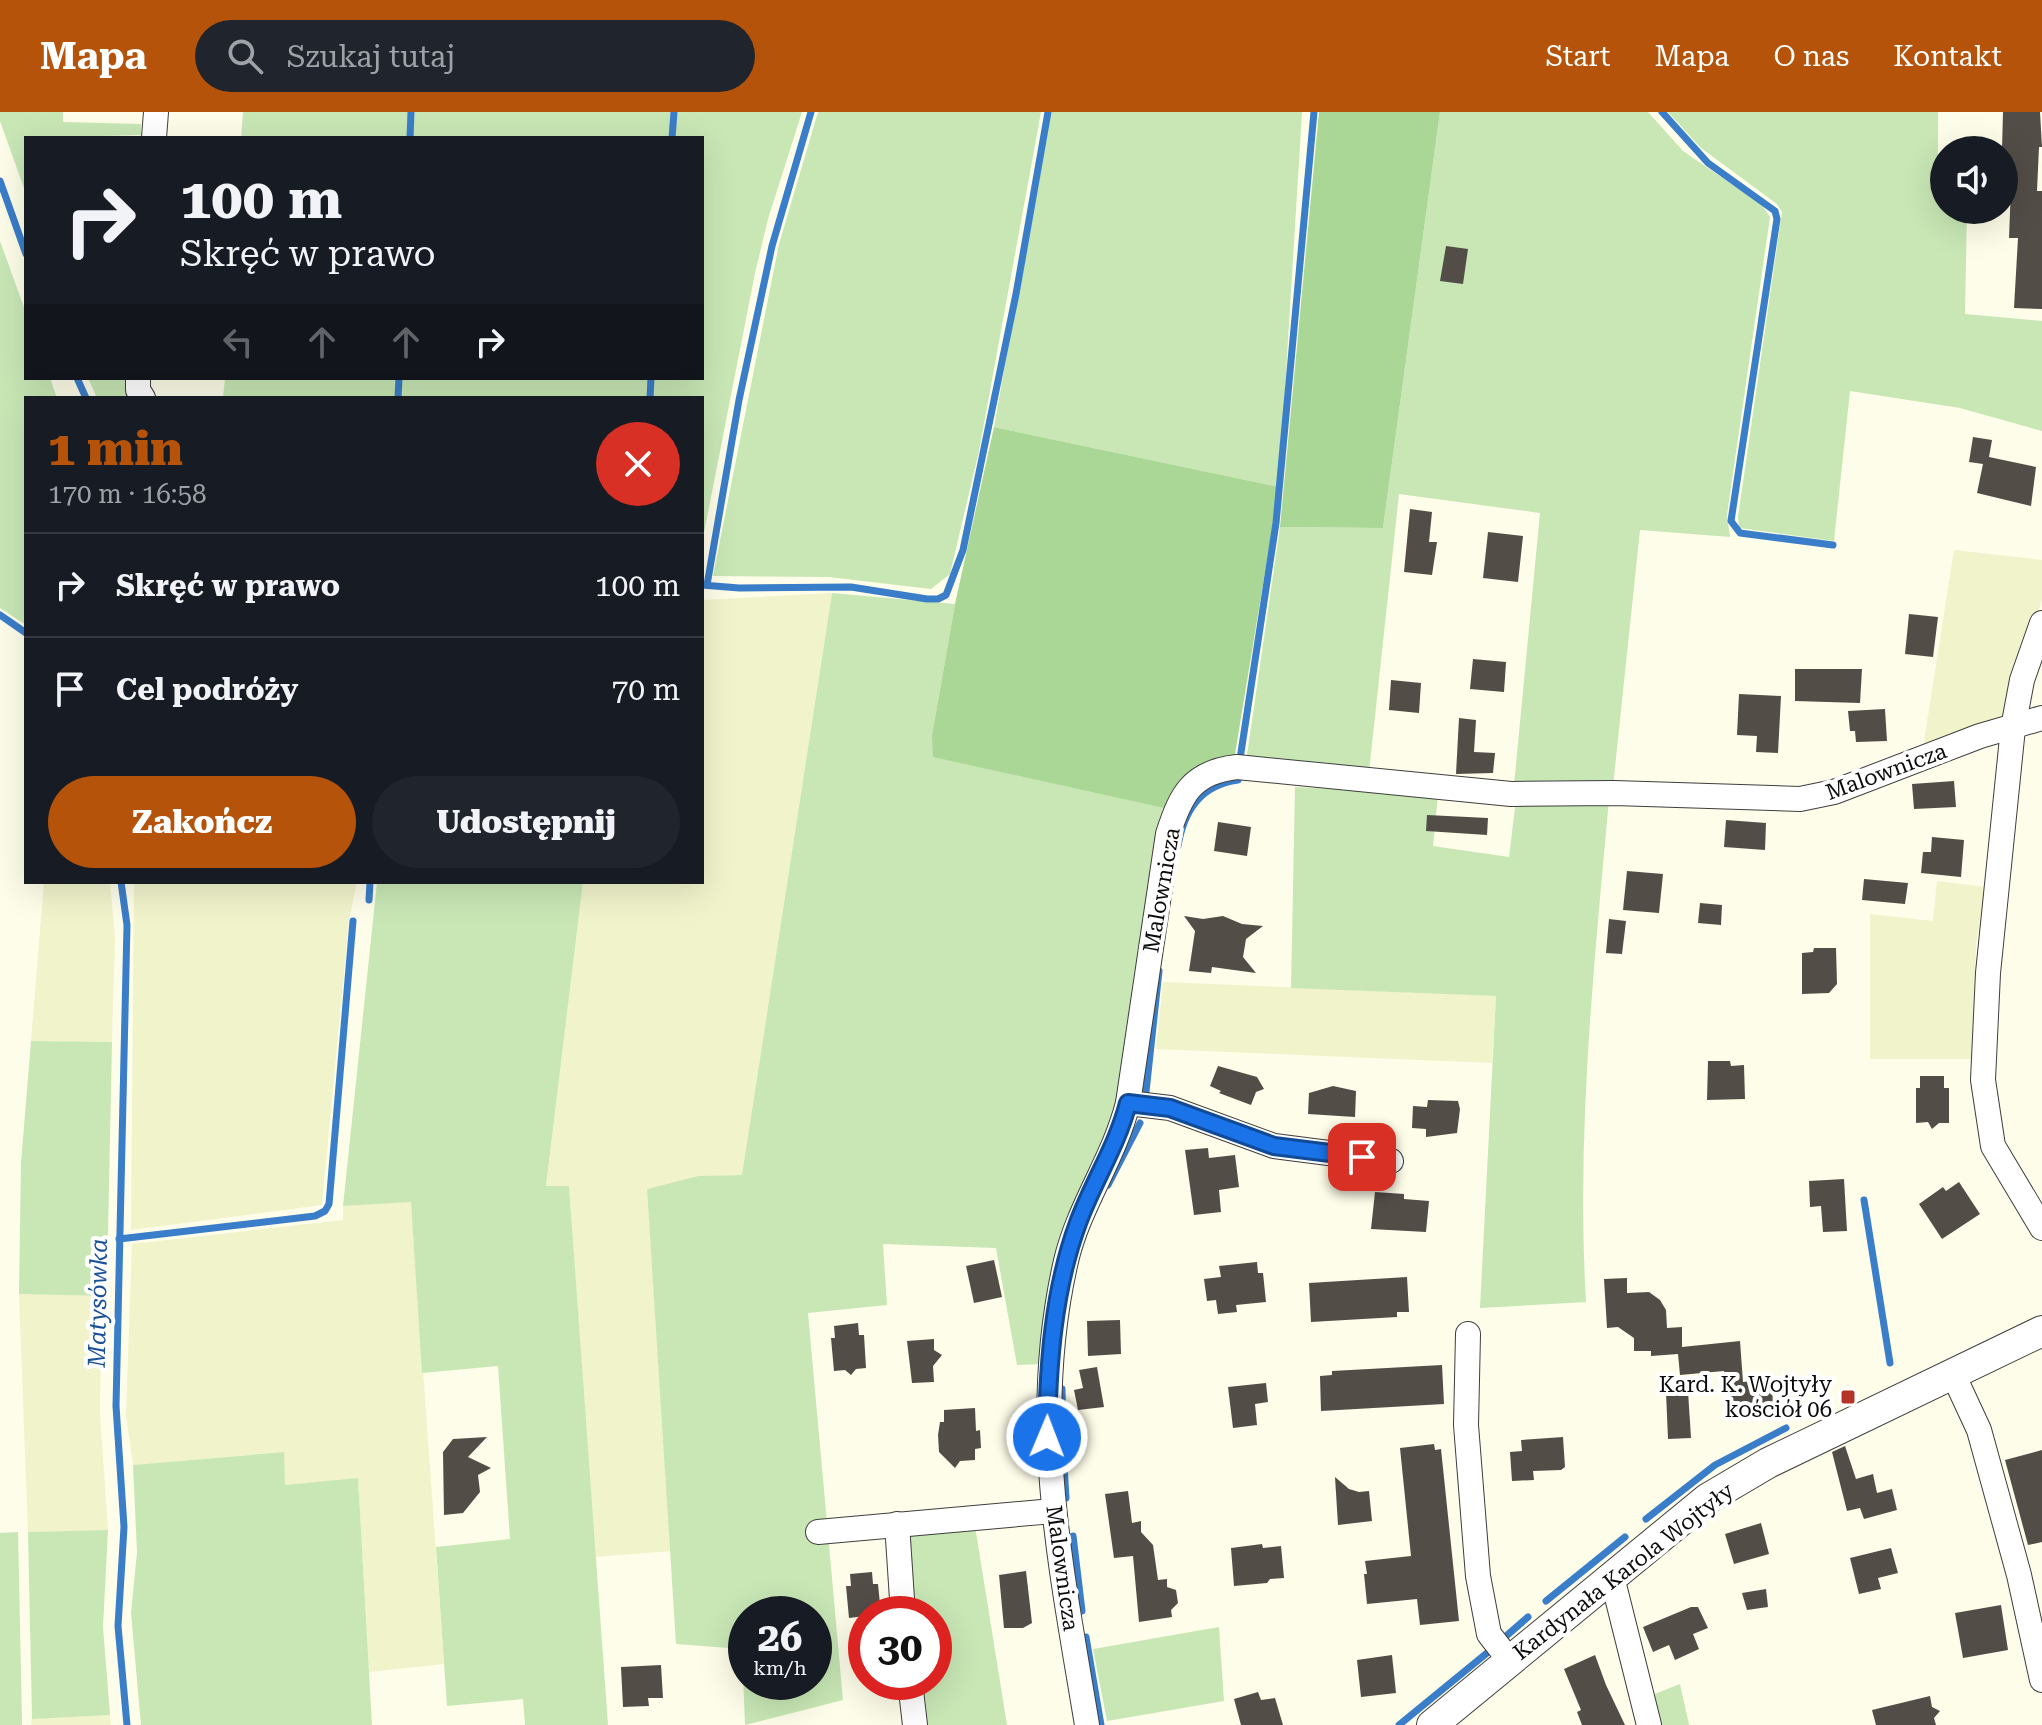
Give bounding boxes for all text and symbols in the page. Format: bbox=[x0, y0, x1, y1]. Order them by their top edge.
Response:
search box bbox=[195, 20, 755, 92]
text: Mapa bbox=[40, 34, 147, 78]
icon: search bbox=[223, 34, 267, 78]
text: Szukaj tutaj bbox=[287, 39, 455, 74]
text: Start bbox=[1545, 40, 1611, 73]
text: Mapa bbox=[1655, 40, 1729, 73]
text: O nas bbox=[1773, 40, 1849, 73]
text: Kontakt bbox=[1893, 40, 2002, 73]
map controls bbox=[1930, 136, 2018, 224]
button: sound bbox=[1930, 136, 2018, 224]
text: 100 m bbox=[180, 166, 342, 232]
icon: right bbox=[48, 168, 152, 272]
text: Skręć w prawo bbox=[180, 233, 436, 275]
icon: left bbox=[216, 320, 260, 364]
icon: ahead bbox=[300, 320, 344, 364]
icon: ahead bbox=[384, 320, 428, 364]
icon: right bbox=[468, 320, 512, 364]
text: 1 min bbox=[48, 421, 183, 477]
button: close bbox=[596, 422, 680, 506]
text: 170 m · 16:58 bbox=[48, 479, 207, 509]
icon: right bbox=[48, 563, 92, 607]
text: Skręć w prawo bbox=[116, 568, 340, 603]
text: 100 m bbox=[595, 568, 680, 603]
icon: arrive bbox=[48, 667, 92, 711]
text: Cel podróży bbox=[116, 672, 298, 707]
text: 70 m bbox=[611, 672, 680, 707]
street label: Malownicza bbox=[1822, 738, 1950, 805]
button: Zakończ bbox=[48, 776, 356, 868]
button: Udostępnij bbox=[372, 776, 680, 868]
street label: Malownicza bbox=[1138, 826, 1185, 955]
pin bbox=[1328, 1123, 1396, 1191]
icon: arrive bbox=[1340, 1135, 1384, 1179]
water label: Matysówka bbox=[83, 1238, 113, 1369]
place label: Kard. K. Wojtyły kościół 06 bbox=[1659, 1372, 1832, 1422]
marker: Kard. K. Wojtyły kościół 06 bbox=[1839, 1388, 1857, 1406]
position arrow bbox=[1005, 1395, 1089, 1479]
street label: Kardynała Karola Wojtyły bbox=[1508, 1478, 1738, 1665]
street label: Malownicza bbox=[1041, 1504, 1084, 1633]
speed limit sign: 30 bbox=[848, 1596, 952, 1700]
text: 26 bbox=[758, 1614, 802, 1661]
text: km/h bbox=[753, 1656, 807, 1680]

